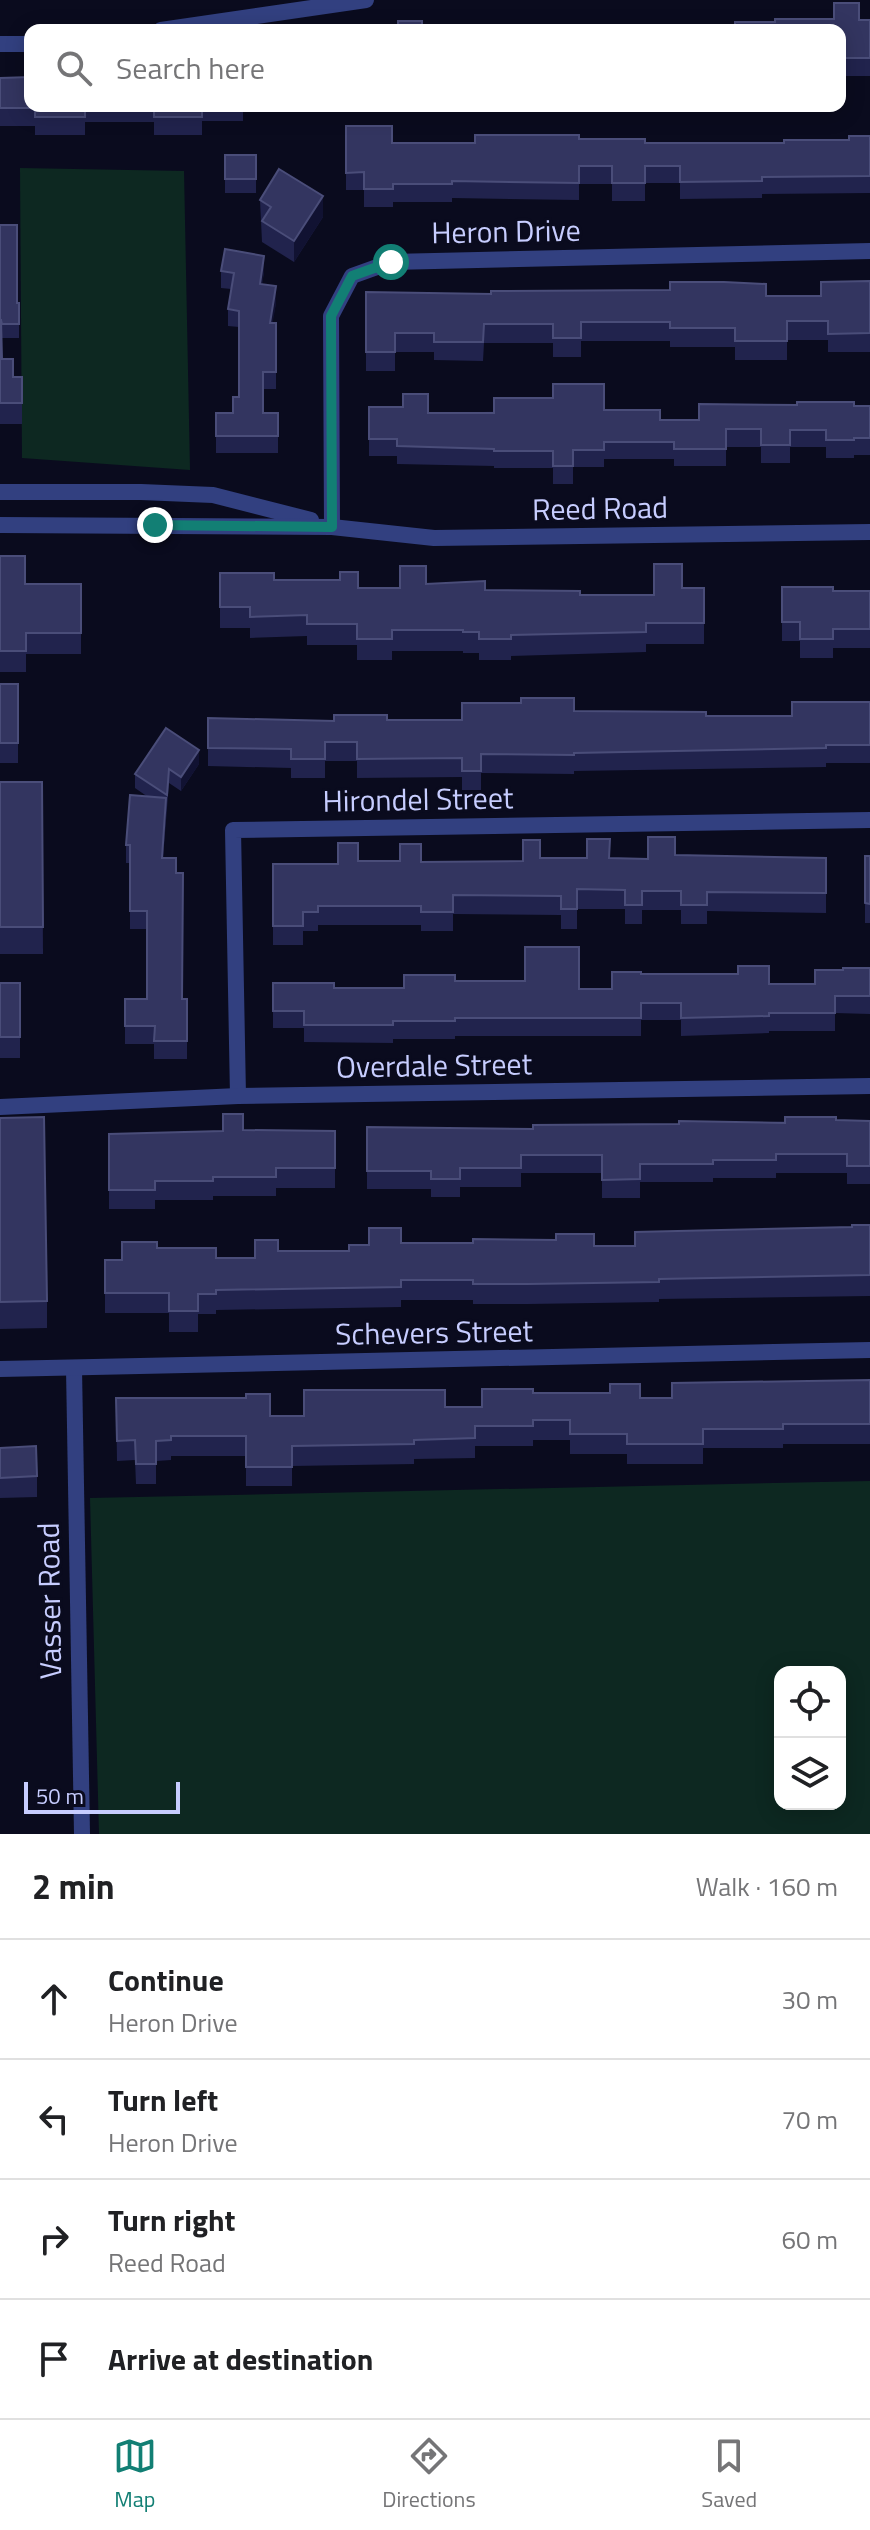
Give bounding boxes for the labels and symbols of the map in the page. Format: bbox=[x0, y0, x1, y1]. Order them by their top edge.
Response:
street label: Heron Drive bbox=[431, 207, 581, 255]
route start bbox=[373, 244, 409, 280]
street label: Reed Road bbox=[532, 484, 668, 532]
route end bbox=[137, 507, 173, 543]
street label: Hirondel Street bbox=[322, 774, 514, 824]
street label: Overdale Street bbox=[336, 1040, 533, 1090]
street label: Schevers Street bbox=[335, 1307, 534, 1357]
street label: Vasser Road bbox=[25, 1522, 73, 1680]
scale bar bbox=[24, 1778, 180, 1814]

